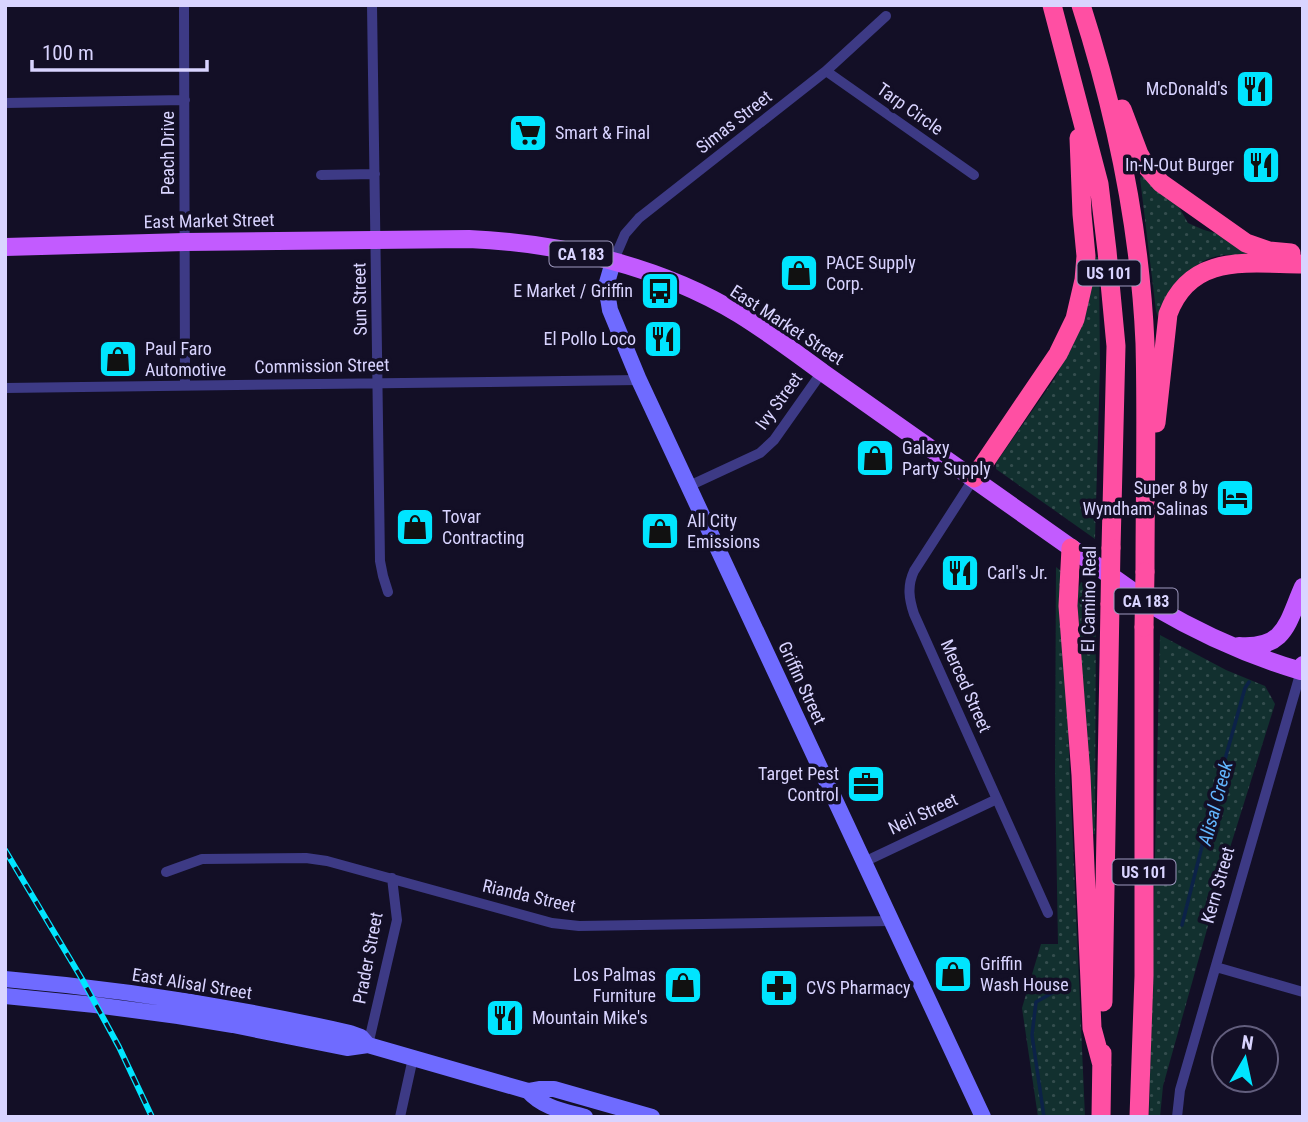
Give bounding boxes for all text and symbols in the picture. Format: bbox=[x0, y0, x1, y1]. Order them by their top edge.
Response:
scale bar bbox=[32, 28, 206, 72]
text: 100 m bbox=[42, 41, 94, 65]
restaurant icon: McDonald's bbox=[1234, 68, 1276, 110]
street label: Tarp Circle bbox=[873, 78, 947, 139]
place label: McDonald's bbox=[1146, 78, 1228, 99]
street label: Simas Street bbox=[692, 86, 776, 158]
street label: Peach Drive bbox=[157, 111, 178, 195]
supermarket icon: Smart & Final bbox=[507, 112, 549, 154]
place label: Smart & Final bbox=[555, 122, 650, 143]
restaurant icon: In-N-Out Burger bbox=[1240, 144, 1282, 186]
place label: In-N-Out Burger bbox=[1125, 154, 1235, 175]
street label: East Market Street bbox=[143, 209, 275, 232]
road number: CA 183 bbox=[550, 242, 612, 266]
shop icon: PACE Supply Corp. bbox=[778, 252, 820, 294]
place label: PACE Supply Corp. bbox=[826, 252, 916, 294]
road number: US 101 bbox=[1078, 260, 1140, 286]
street label: Sun Street bbox=[348, 262, 371, 336]
bus stop icon: E Market / Griffin bbox=[639, 270, 681, 312]
place label: E Market / Griffin bbox=[513, 280, 633, 301]
street label: East Market Street bbox=[727, 280, 848, 369]
restaurant icon: El Pollo Loco bbox=[642, 318, 684, 360]
place label: El Pollo Loco bbox=[544, 328, 636, 349]
shop icon: Paul Faro Automotive bbox=[97, 338, 139, 380]
place label: Paul Faro Automotive bbox=[145, 338, 226, 380]
street label: Commission Street bbox=[254, 354, 390, 377]
street label: Ivy Street bbox=[751, 368, 806, 434]
shop icon: Galaxy Party Supply bbox=[854, 437, 896, 479]
place label: Galaxy Party Supply bbox=[902, 437, 991, 479]
place label: Super 8 by Wyndham Salinas bbox=[1082, 477, 1208, 519]
hotel icon: Super 8 by Wyndham Salinas bbox=[1214, 477, 1256, 519]
shop icon: Tovar Contracting bbox=[394, 506, 436, 548]
place label: Tovar Contracting bbox=[442, 506, 524, 548]
shop icon: All City Emissions bbox=[639, 510, 681, 552]
place label: All City Emissions bbox=[687, 510, 760, 552]
street label: El Camino Real bbox=[1077, 546, 1100, 652]
restaurant icon: Carl's Jr. bbox=[939, 552, 981, 594]
place label: Carl's Jr. bbox=[987, 562, 1048, 583]
road number: CA 183 bbox=[1114, 588, 1178, 614]
street label: Merced Street bbox=[937, 636, 996, 735]
street label: Griffin Street bbox=[774, 638, 831, 727]
water label: Alisal Creek bbox=[1193, 758, 1238, 849]
place label: Target Pest Control bbox=[758, 763, 839, 805]
office icon: Target Pest Control bbox=[845, 763, 887, 805]
street label: Neil Street bbox=[885, 788, 961, 839]
street label: Kern Street bbox=[1197, 844, 1238, 926]
road number: US 101 bbox=[1112, 860, 1176, 884]
street label: Rianda Street bbox=[481, 875, 578, 916]
street label: Prader Street bbox=[348, 910, 387, 1006]
shop icon: Griffin Wash House bbox=[932, 953, 974, 995]
place label: Griffin Wash House bbox=[980, 953, 1069, 995]
street label: East Alisal Street bbox=[131, 964, 254, 1003]
place label: Los Palmas Furniture bbox=[573, 964, 656, 1006]
shop icon: Los Palmas Furniture bbox=[662, 964, 704, 1006]
pharmacy icon: CVS Pharmacy bbox=[758, 967, 800, 1009]
place label: CVS Pharmacy bbox=[806, 977, 911, 998]
restaurant icon: Mountain Mike's bbox=[484, 997, 526, 1039]
place label: Mountain Mike's bbox=[532, 1007, 648, 1028]
north arrow bbox=[1210, 1024, 1280, 1094]
text: N bbox=[1240, 1030, 1255, 1055]

